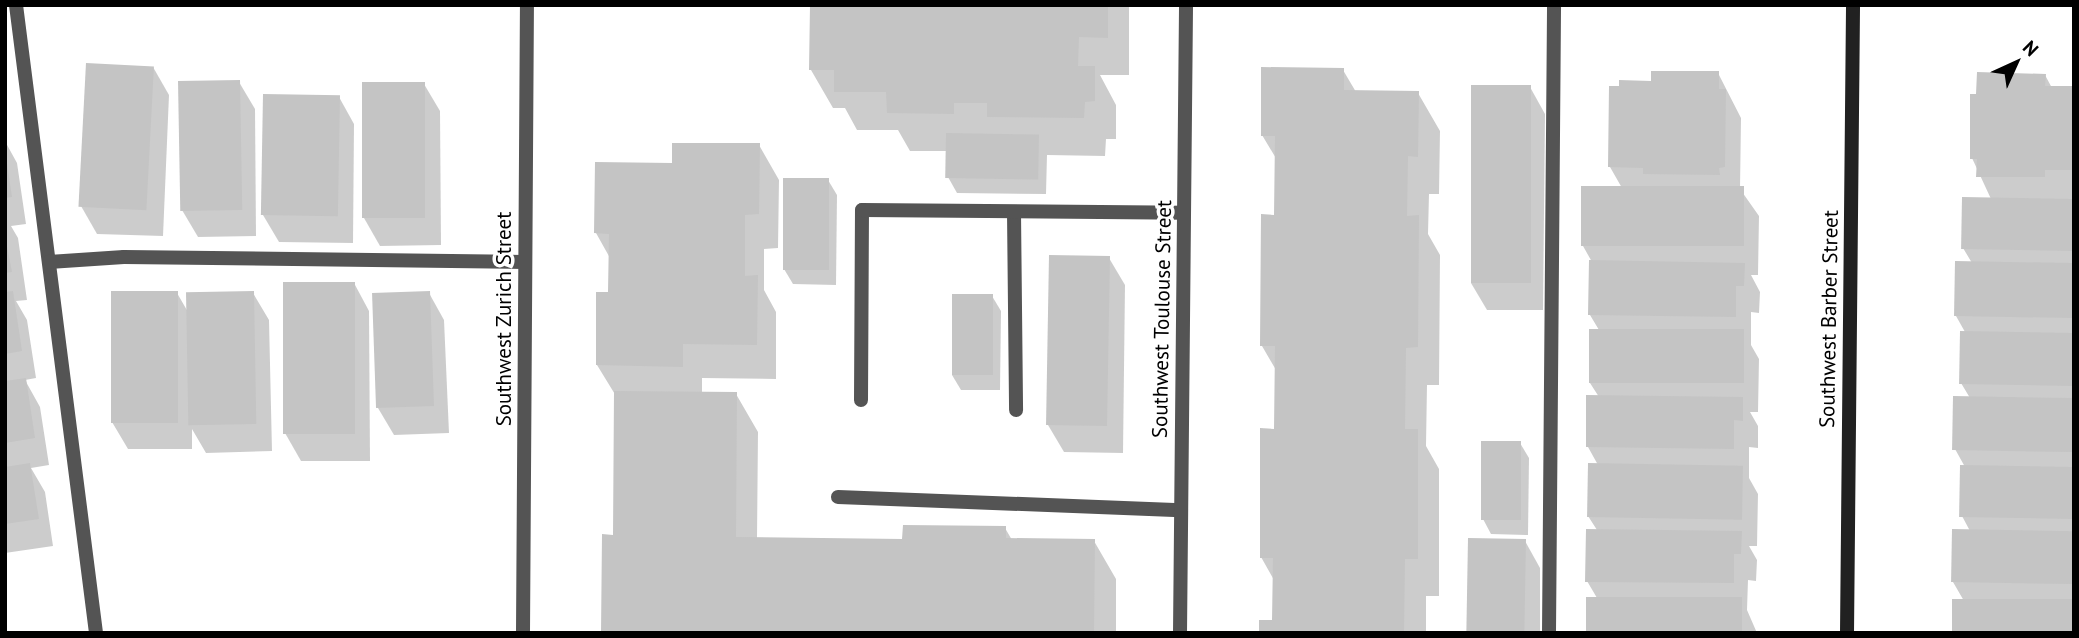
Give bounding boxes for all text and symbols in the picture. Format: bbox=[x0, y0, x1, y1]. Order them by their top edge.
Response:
north arrow bbox=[1981, 28, 2051, 98]
text: N bbox=[2018, 35, 2044, 61]
street label: Southwest Toulouse Street bbox=[1147, 199, 1177, 439]
street label: Southwest Barber Street bbox=[1814, 210, 1844, 428]
street label: Southwest Zurich Street bbox=[491, 211, 517, 427]

